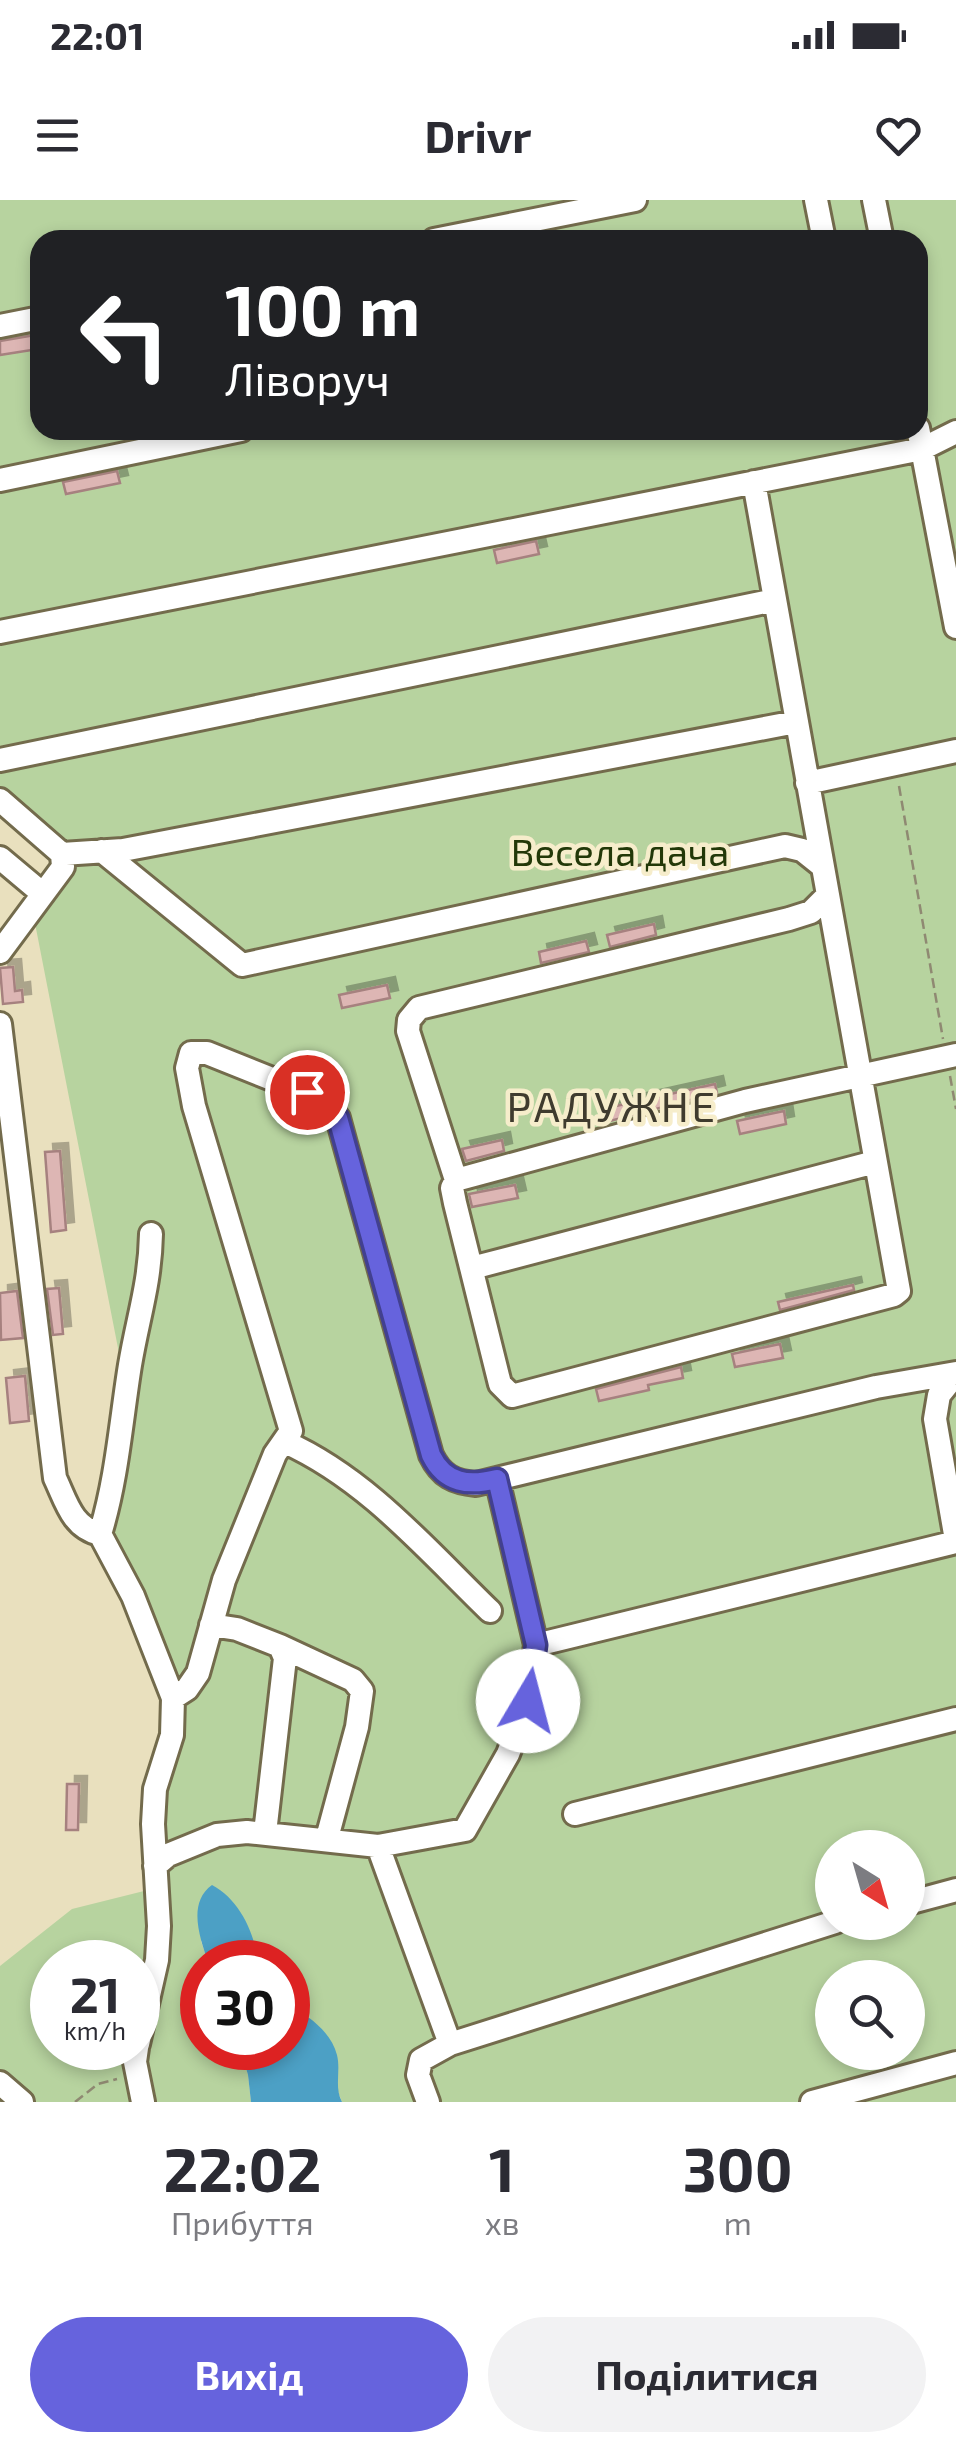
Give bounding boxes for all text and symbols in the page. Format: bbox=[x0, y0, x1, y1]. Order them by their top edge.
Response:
text: 22:01 bbox=[50, 12, 144, 58]
icon: menu bbox=[30, 108, 85, 163]
text: Drivr bbox=[424, 108, 532, 162]
icon: heart bbox=[871, 108, 926, 163]
text: 100 m bbox=[225, 266, 420, 350]
icon: left bbox=[60, 270, 190, 400]
text: Ліворуч bbox=[225, 351, 390, 405]
park label: Весела дача bbox=[511, 828, 729, 874]
pin bbox=[265, 1050, 350, 1135]
icon: arrive bbox=[280, 1065, 335, 1120]
district label: РАДУЖНЕ bbox=[507, 1080, 717, 1130]
position arrow bbox=[476, 1649, 580, 1753]
north arrow bbox=[815, 1830, 925, 1940]
map controls bbox=[815, 1830, 925, 2070]
speed limit sign: 30 bbox=[180, 1940, 310, 2070]
button: search bbox=[815, 1960, 925, 2070]
text: 21 bbox=[70, 1963, 120, 2023]
text: km/h bbox=[64, 2015, 126, 2045]
text: 22:02 bbox=[163, 2132, 321, 2204]
text: 1 bbox=[489, 2132, 515, 2204]
text: 300 bbox=[683, 2132, 793, 2204]
text: Прибуття bbox=[171, 2203, 314, 2241]
text: хв bbox=[485, 2203, 519, 2241]
text: m bbox=[724, 2203, 752, 2241]
button: Вихід bbox=[30, 2317, 468, 2432]
button: Поділитися bbox=[488, 2317, 926, 2432]

